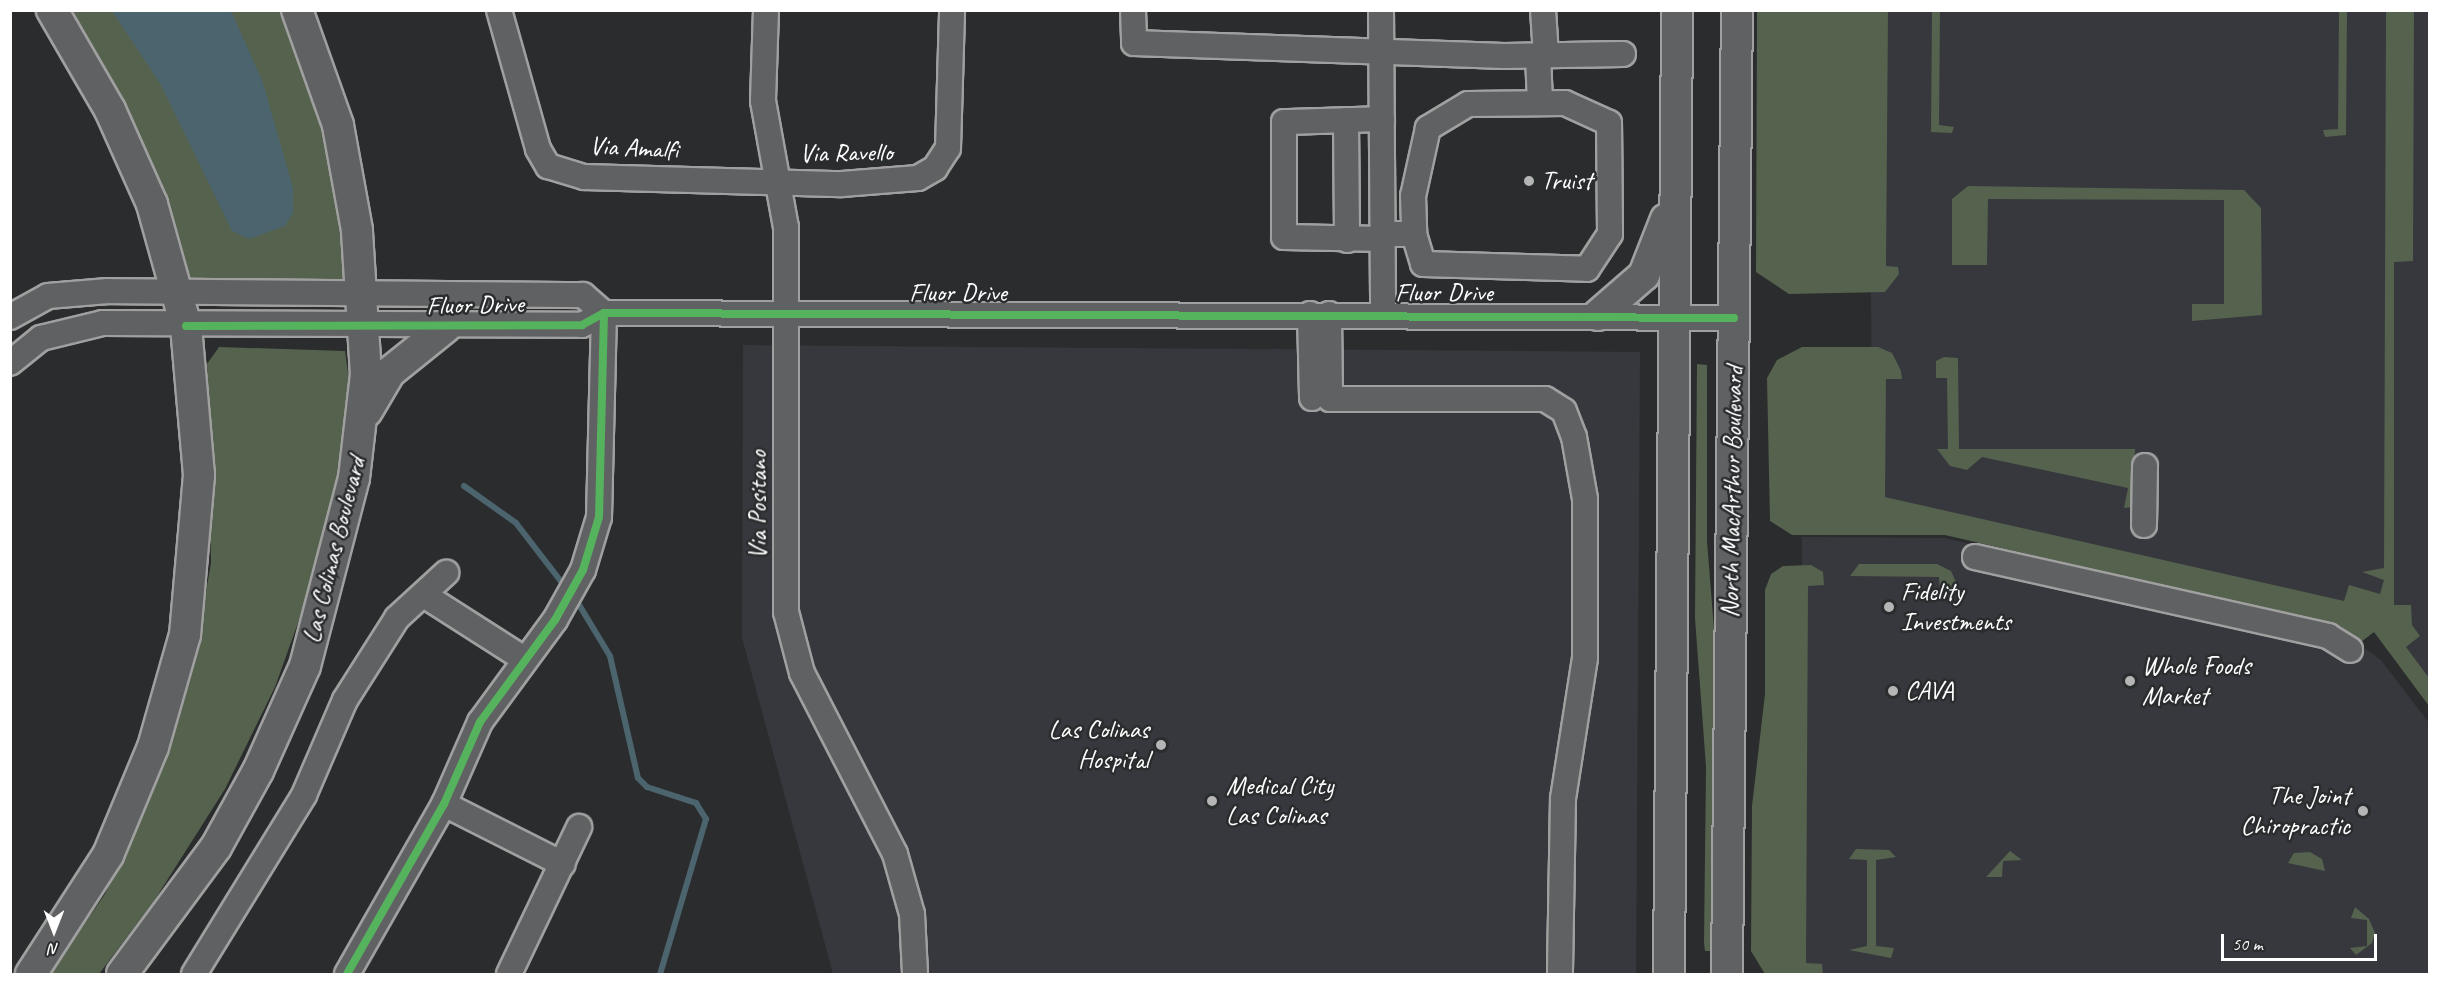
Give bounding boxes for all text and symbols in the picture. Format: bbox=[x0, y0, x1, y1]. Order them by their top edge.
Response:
street label: Via Amalfi bbox=[588, 130, 680, 166]
street label: Via Ravello bbox=[799, 137, 893, 169]
place label: Truist bbox=[1541, 165, 1592, 197]
marker: Truist bbox=[1522, 174, 1536, 188]
street label: Fluor Drive bbox=[909, 277, 1007, 309]
street label: Fluor Drive bbox=[1395, 277, 1493, 309]
street label: Fluor Drive bbox=[426, 289, 524, 321]
street label: North MacArthur Boulevard bbox=[1714, 365, 1750, 619]
street label: Via Positano bbox=[742, 451, 774, 559]
street label: Las Colinas Boulevard bbox=[296, 454, 372, 646]
place label: Fidelity Investments bbox=[1901, 576, 2011, 638]
marker: Fidelity Investments bbox=[1882, 600, 1896, 614]
place label: Whole Foods Market bbox=[2142, 650, 2251, 712]
marker: Whole Foods Market bbox=[2123, 674, 2137, 688]
place label: CAVA bbox=[1905, 675, 1954, 707]
marker: CAVA bbox=[1886, 684, 1900, 698]
place label: Las Colinas Hospital bbox=[1049, 714, 1149, 776]
marker: Las Colinas Hospital bbox=[1154, 738, 1168, 752]
place label: Medical City Las Colinas bbox=[1226, 770, 1333, 832]
place label: The Joint Chiropractic bbox=[2241, 780, 2350, 842]
marker: Medical City Las Colinas bbox=[1203, 792, 1221, 810]
marker: The Joint Chiropractic bbox=[2354, 802, 2372, 820]
north arrow bbox=[24, 901, 84, 961]
scale bar bbox=[2224, 922, 2380, 960]
text: 50 m bbox=[2232, 933, 2263, 955]
text: N bbox=[49, 939, 59, 959]

